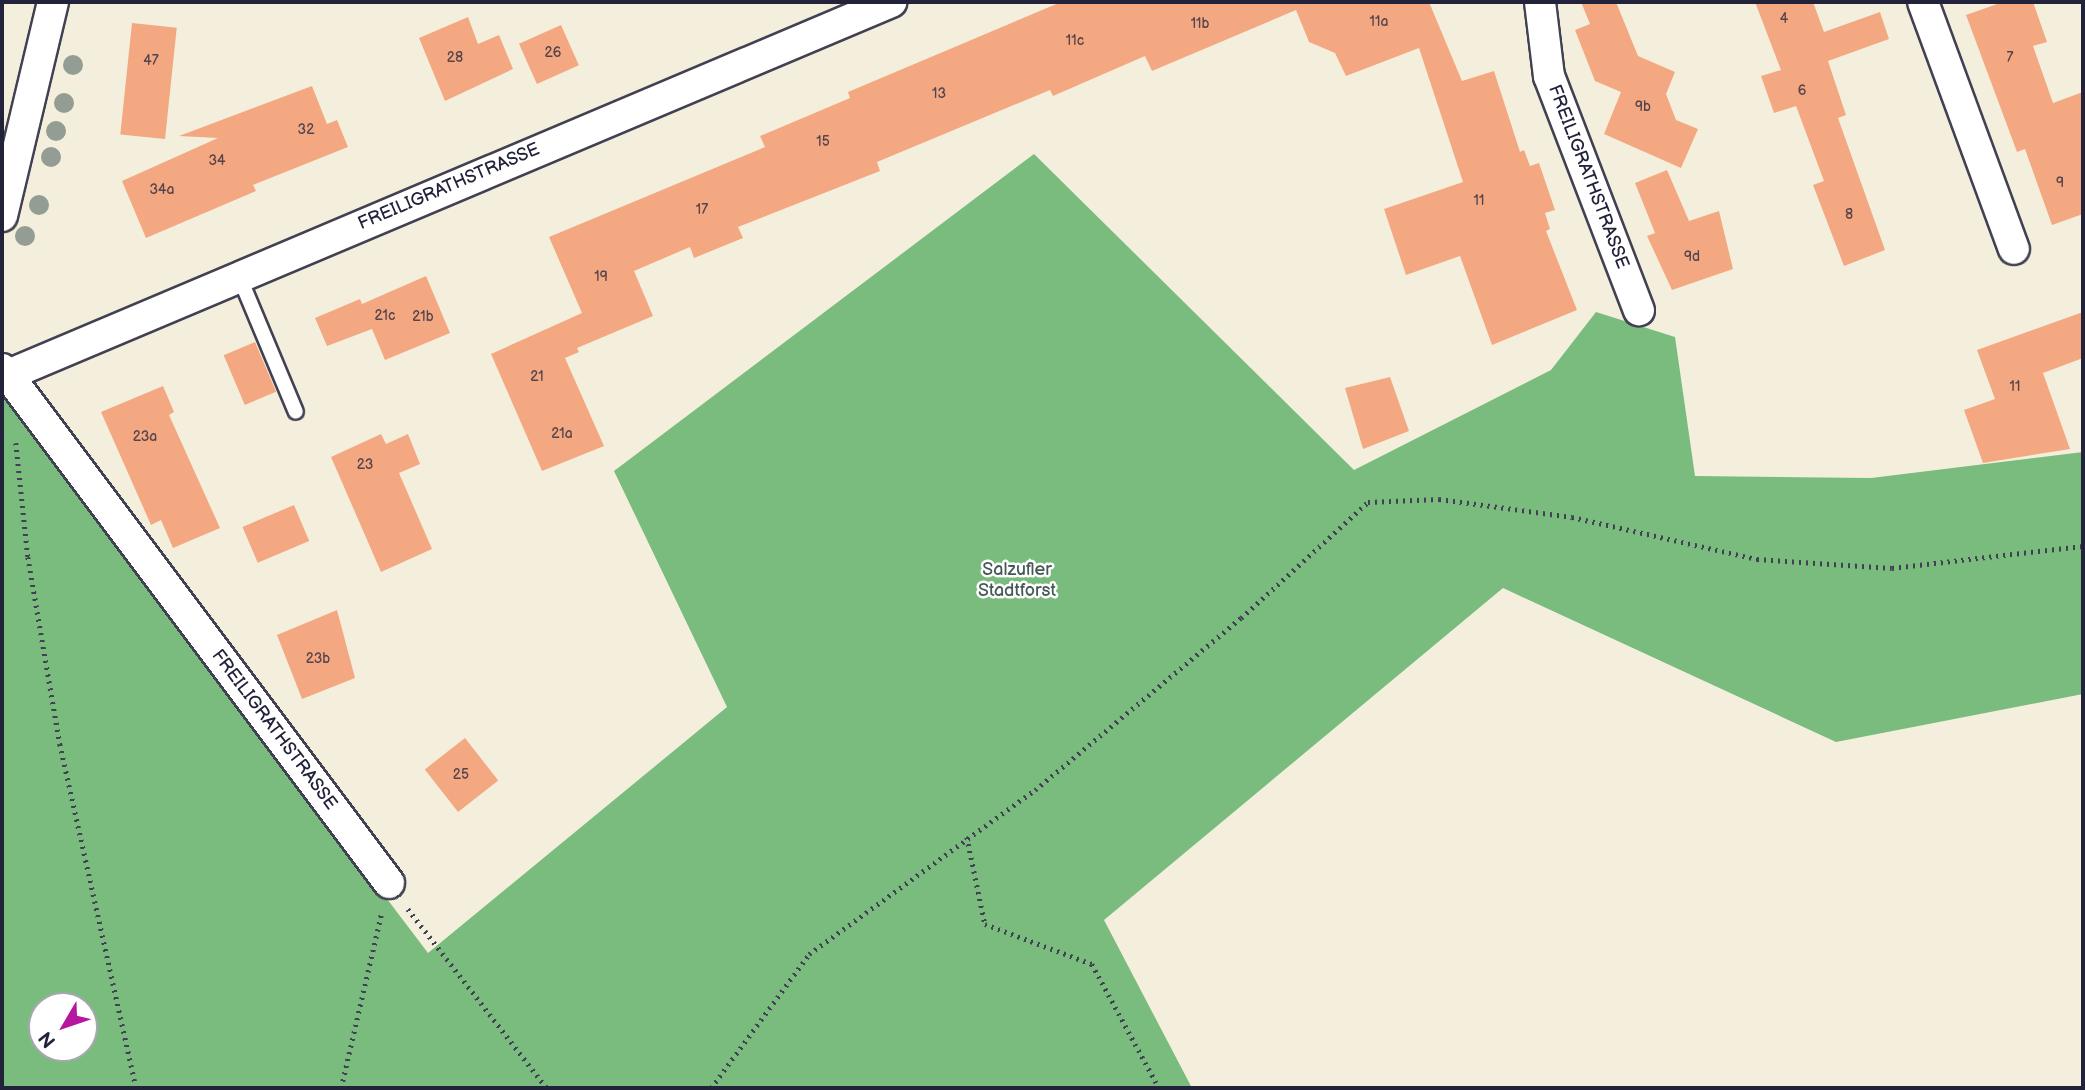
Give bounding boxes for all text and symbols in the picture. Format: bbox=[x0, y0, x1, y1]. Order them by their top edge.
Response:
house number: 4 bbox=[1780, 11, 1788, 27]
house number: 11a bbox=[1370, 14, 1388, 30]
house number: 11b bbox=[1191, 16, 1209, 32]
house number: 11c bbox=[1066, 33, 1084, 49]
house number: 26 bbox=[545, 45, 561, 61]
house number: 28 bbox=[447, 50, 463, 66]
house number: 7 bbox=[2007, 50, 2013, 66]
house number: 47 bbox=[143, 53, 159, 69]
street label: FREILIGRATHSTRASSE bbox=[1543, 82, 1633, 272]
house number: 6 bbox=[1798, 83, 1806, 99]
house number: 13 bbox=[932, 86, 946, 102]
house number: 9b bbox=[1635, 99, 1651, 115]
house number: 32 bbox=[298, 122, 314, 138]
house number: 15 bbox=[816, 134, 830, 150]
street label: FREILIGRATHSTRASSE bbox=[355, 139, 543, 235]
house number: 34 bbox=[208, 153, 226, 169]
house number: 9 bbox=[2056, 175, 2064, 191]
house number: 34a bbox=[149, 182, 175, 198]
house number: 11 bbox=[1474, 193, 1484, 209]
house number: 17 bbox=[696, 202, 708, 218]
house number: 8 bbox=[1845, 207, 1853, 223]
house number: 9d bbox=[1684, 249, 1700, 265]
house number: 19 bbox=[594, 269, 608, 285]
house number: 21c bbox=[375, 308, 395, 324]
house number: 21b bbox=[412, 309, 434, 325]
house number: 21 bbox=[530, 369, 544, 385]
house number: 11 bbox=[2010, 379, 2020, 395]
house number: 21a bbox=[551, 426, 573, 442]
house number: 23a bbox=[133, 429, 157, 445]
house number: 23 bbox=[357, 457, 373, 473]
park label: Salzufler Stadtforst bbox=[978, 560, 1056, 602]
street label: FREILIGRATHSTRASSE bbox=[207, 646, 341, 814]
house number: 23b bbox=[306, 651, 330, 667]
house number: 25 bbox=[453, 767, 469, 783]
north arrow bbox=[28, 992, 98, 1062]
text: N bbox=[34, 1026, 61, 1052]

